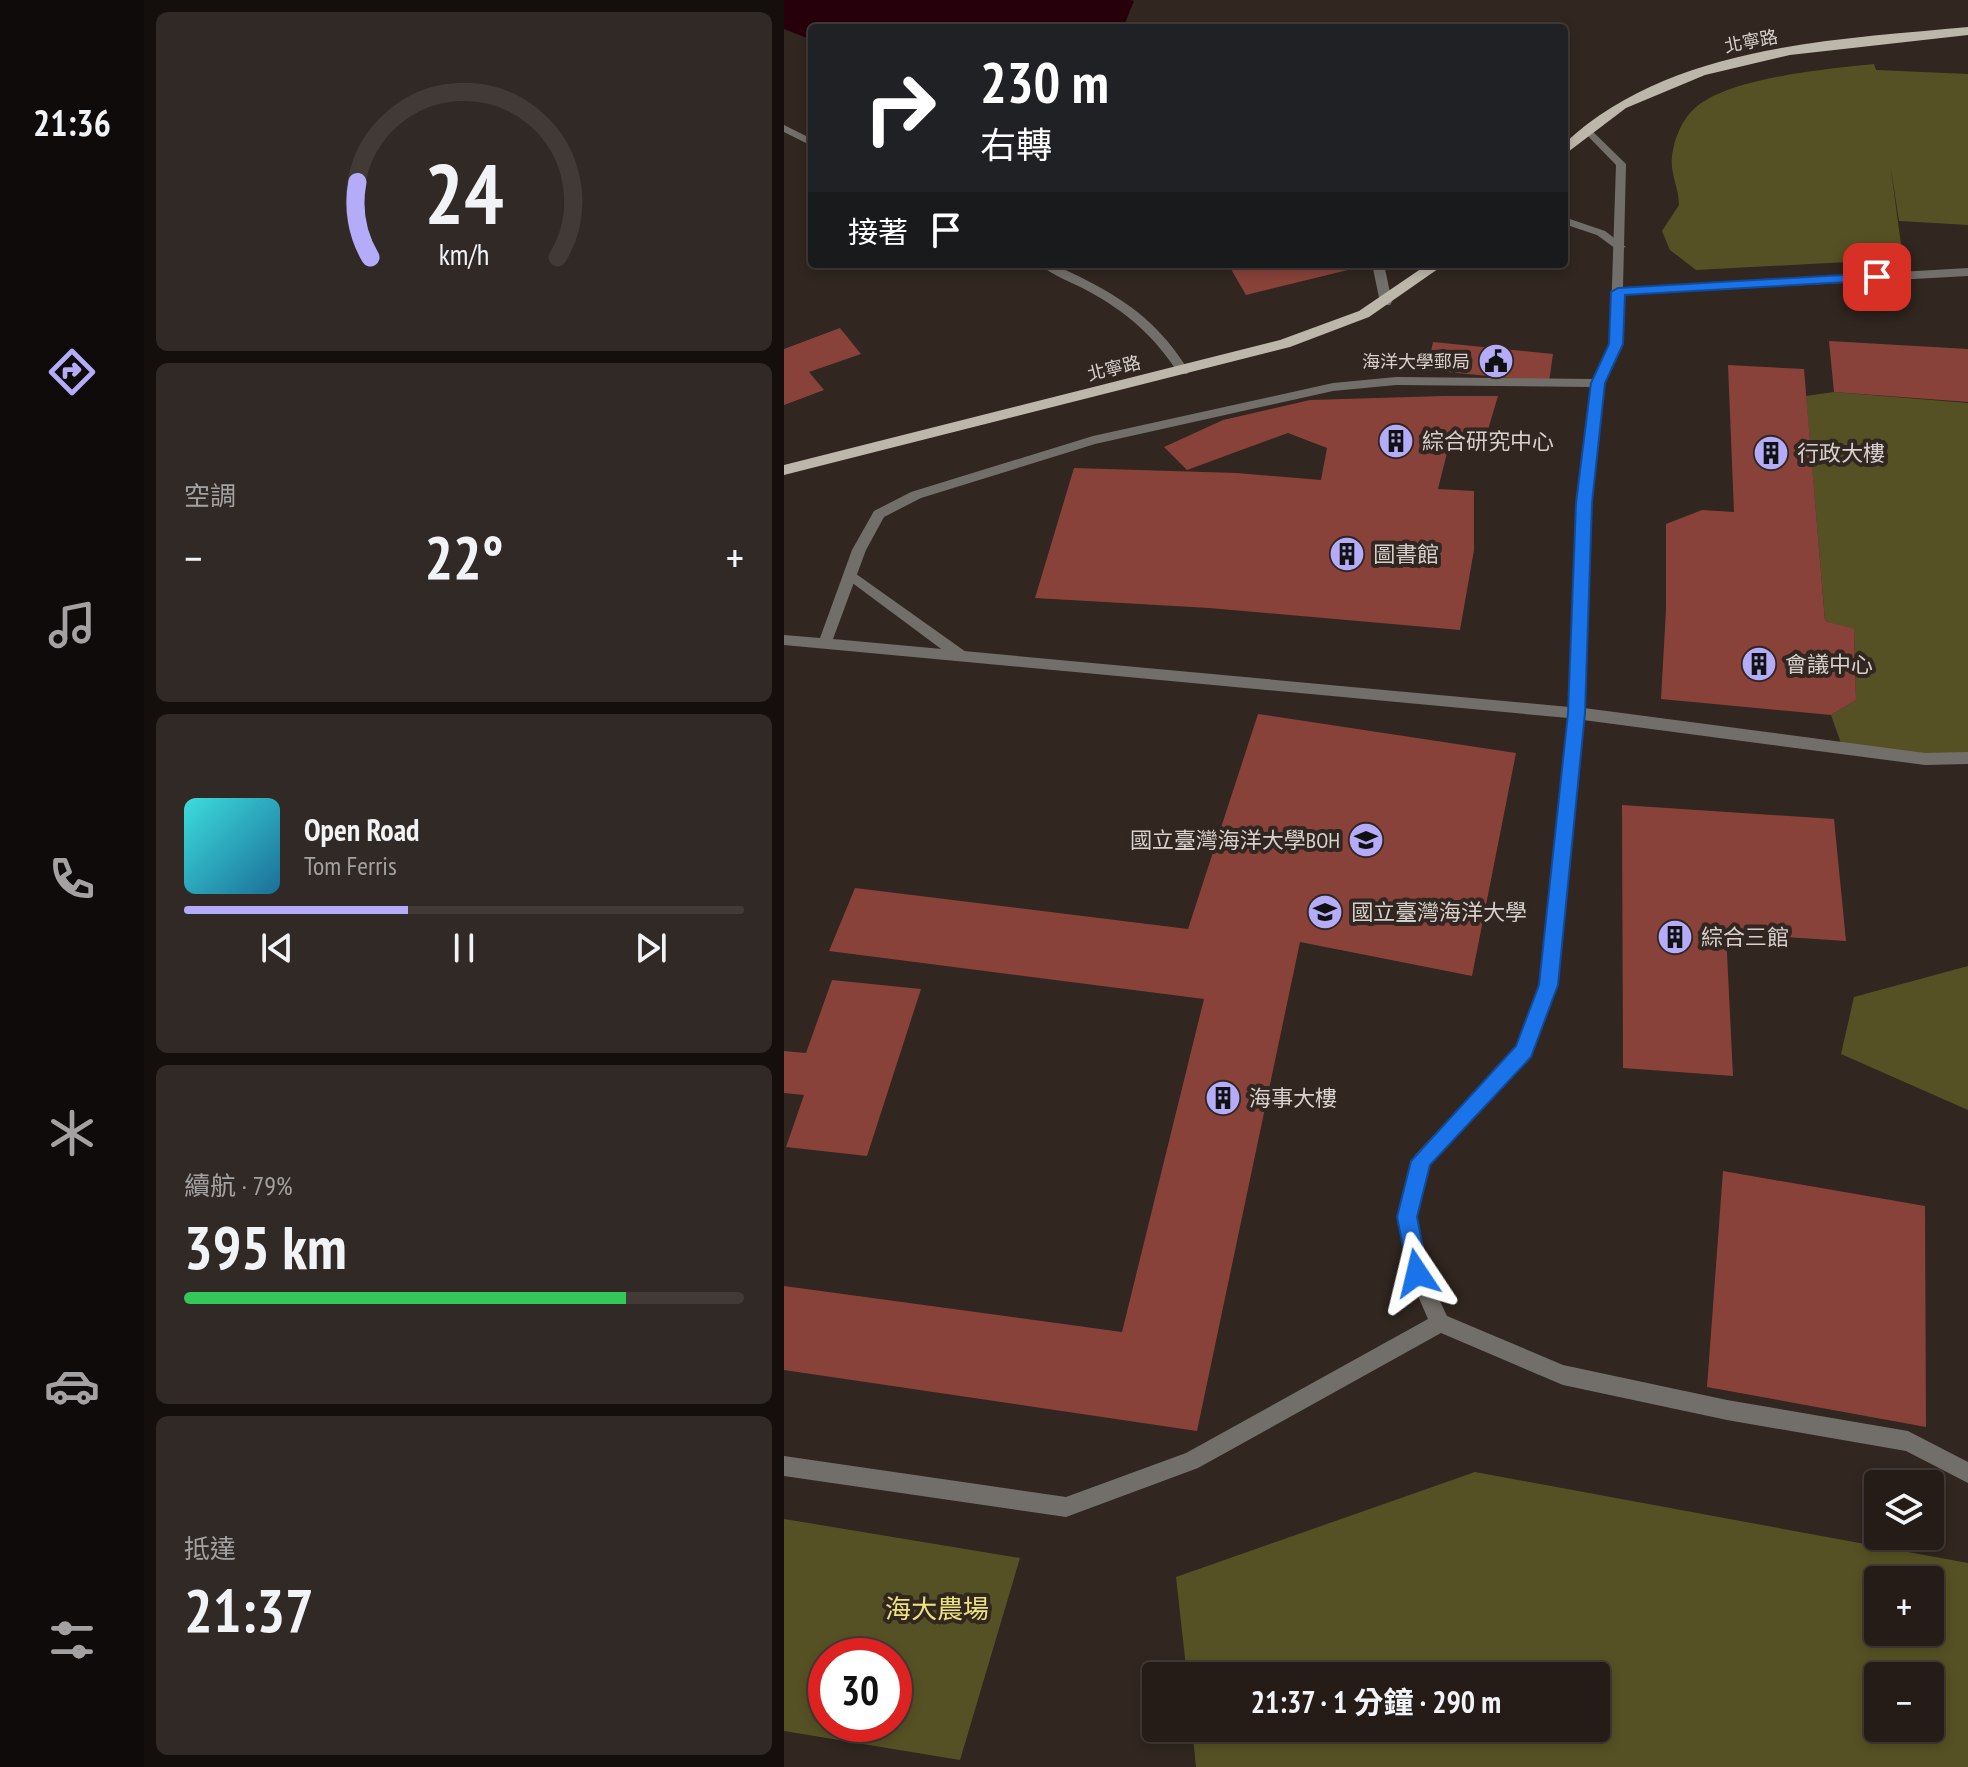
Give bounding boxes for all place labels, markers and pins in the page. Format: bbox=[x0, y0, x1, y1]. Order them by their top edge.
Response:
pin bbox=[1843, 243, 1911, 311]
public building icon: 海洋大學郵局 bbox=[1477, 342, 1515, 380]
place label: 海洋大學郵局 bbox=[1362, 350, 1470, 373]
building icon: 綜合研究中心 bbox=[1377, 422, 1415, 460]
place label: 綜合研究中心 bbox=[1422, 427, 1554, 455]
building icon: 行政大樓 bbox=[1752, 434, 1790, 472]
place label: 行政大樓 bbox=[1797, 439, 1885, 467]
building icon: 圖書館 bbox=[1328, 535, 1366, 573]
place label: 圖書館 bbox=[1373, 540, 1439, 568]
building icon: 會議中心 bbox=[1740, 645, 1778, 683]
place label: 會議中心 bbox=[1785, 650, 1873, 678]
school or university icon: 國立臺灣海洋大學BOH bbox=[1347, 821, 1385, 859]
place label: 國立臺灣海洋大學BOH bbox=[1130, 826, 1340, 854]
school or university icon: 國立臺灣海洋大學 bbox=[1306, 893, 1344, 931]
place label: 國立臺灣海洋大學 bbox=[1351, 898, 1527, 926]
building icon: 綜合三館 bbox=[1656, 918, 1694, 956]
place label: 綜合三館 bbox=[1701, 923, 1789, 951]
building icon: 海事大樓 bbox=[1204, 1079, 1242, 1117]
place label: 海事大樓 bbox=[1249, 1084, 1337, 1112]

